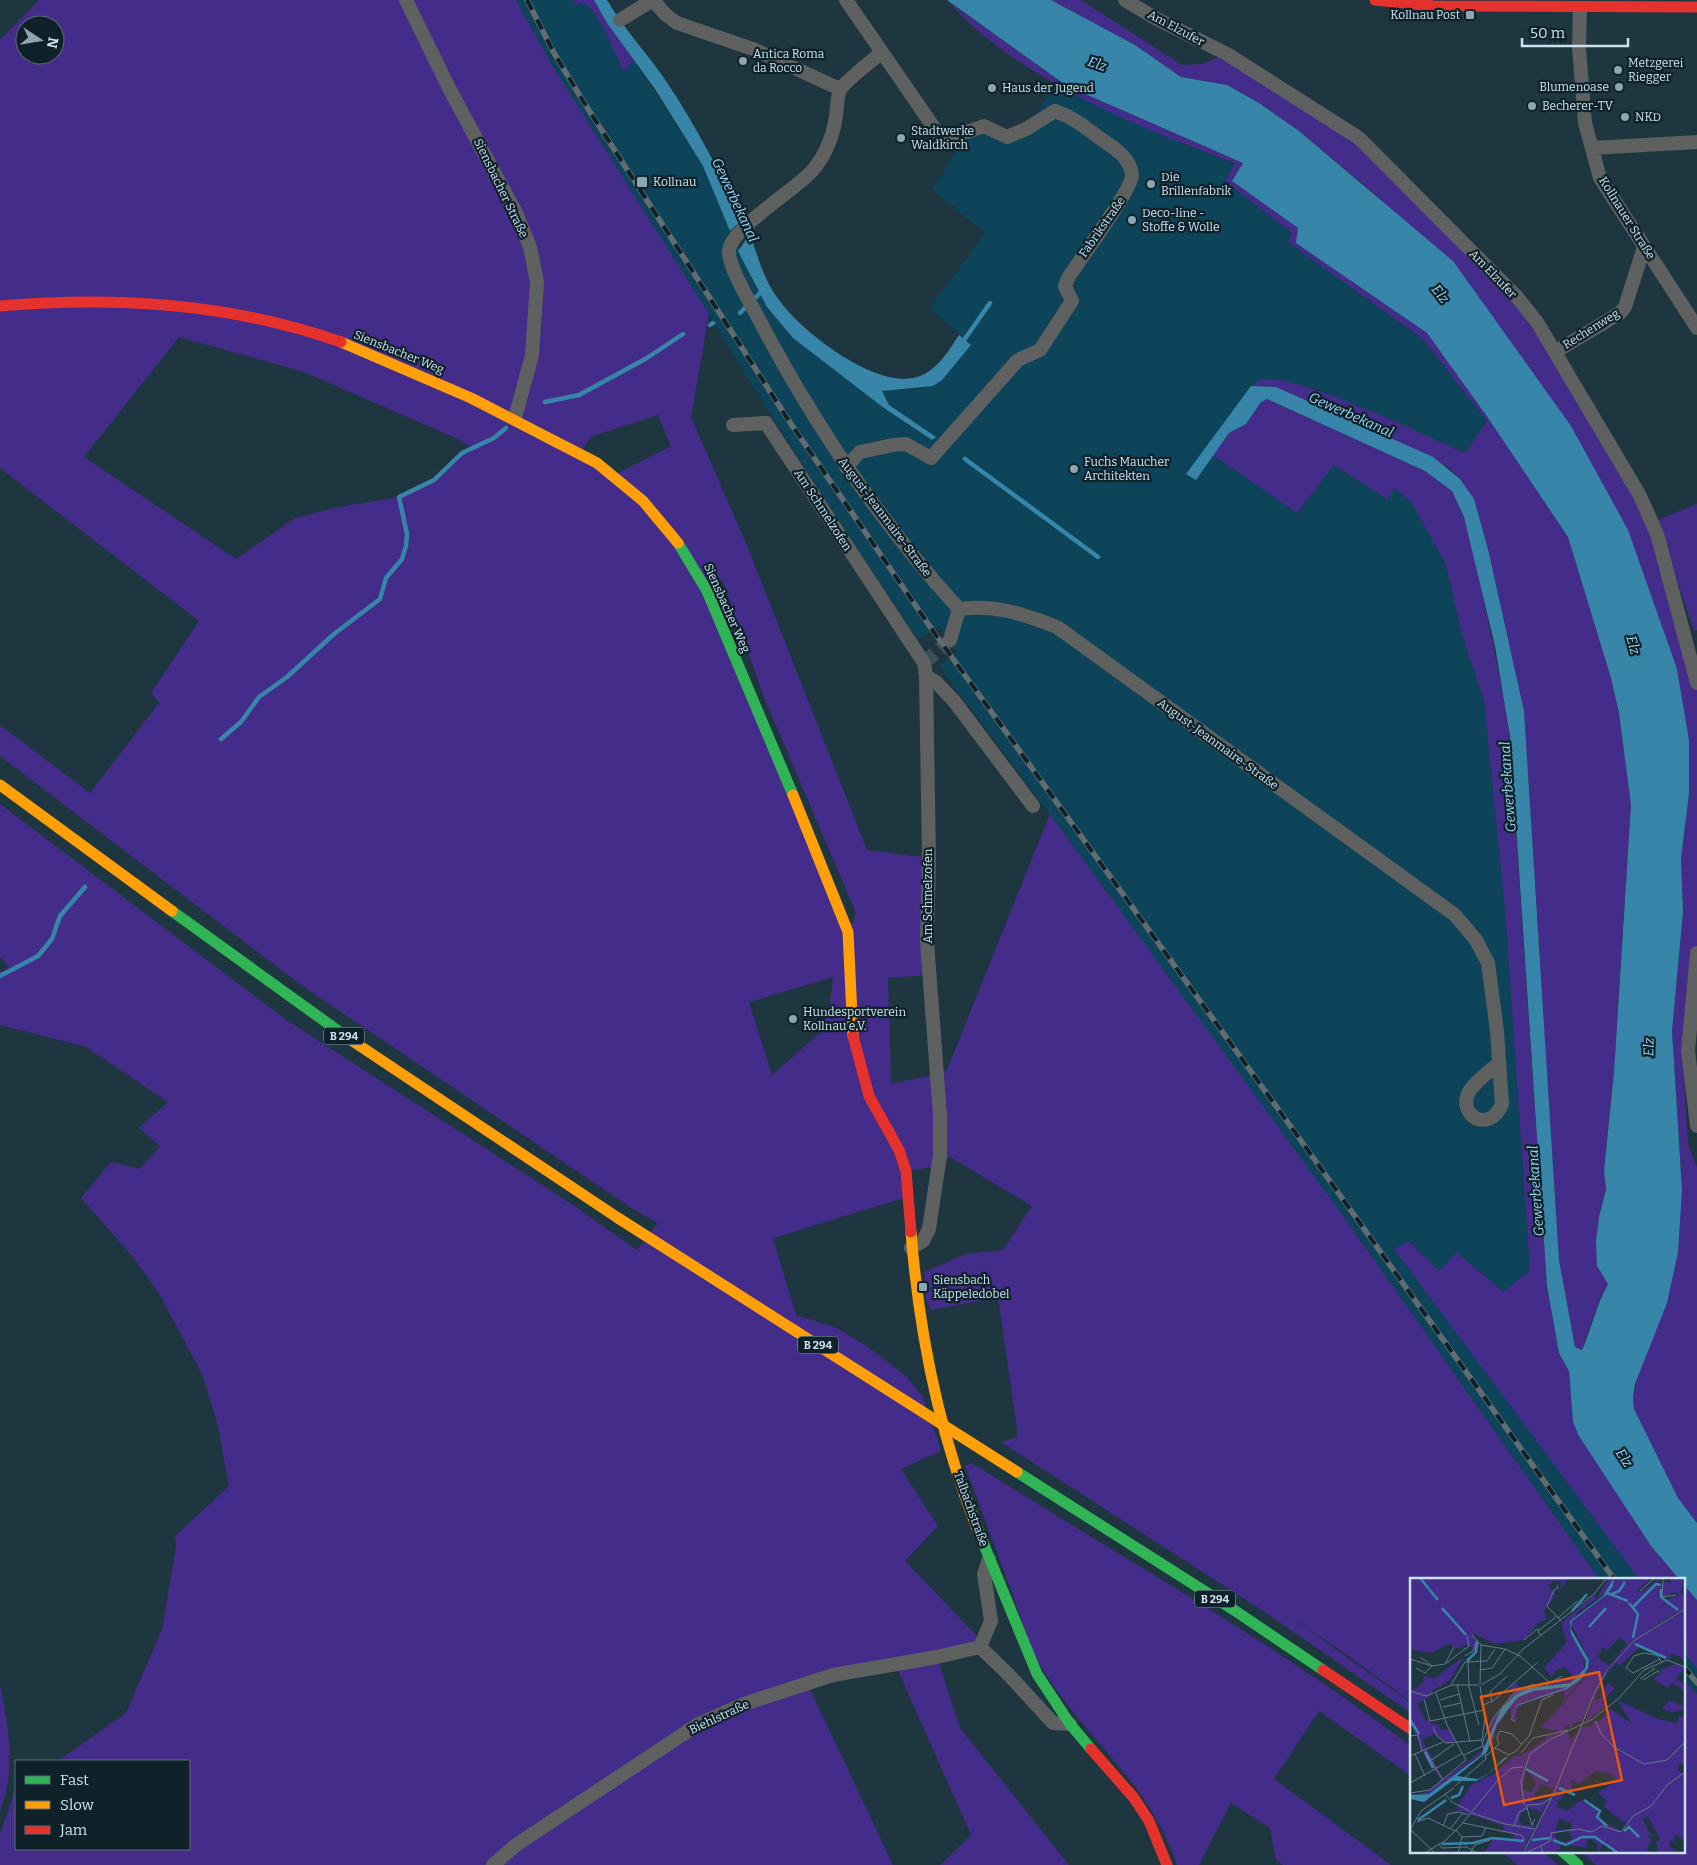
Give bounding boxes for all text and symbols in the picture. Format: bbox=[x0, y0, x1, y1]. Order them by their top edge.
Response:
street label: Am Elzufer bbox=[1145, 7, 1207, 49]
place label: Kollnau Post bbox=[1390, 8, 1461, 22]
marker: Kollnau Post bbox=[1464, 9, 1476, 21]
north arrow bbox=[15, 15, 65, 65]
scale bar bbox=[1522, 15, 1628, 47]
text: 50 m bbox=[1530, 24, 1566, 42]
text: N bbox=[43, 36, 62, 50]
place label: Antica Roma da Rocco bbox=[753, 47, 825, 75]
water label: Elz bbox=[1085, 53, 1109, 75]
marker: Antica Roma da Rocco bbox=[737, 55, 749, 67]
place label: Metzgerei Riegger bbox=[1628, 56, 1684, 84]
marker: Metzgerei Riegger bbox=[1612, 64, 1624, 76]
place label: Blumenoase bbox=[1539, 80, 1609, 94]
place label: Haus der Jugend bbox=[1002, 81, 1094, 95]
marker: Blumenoase bbox=[1613, 81, 1625, 93]
marker: Haus der Jugend bbox=[986, 82, 998, 94]
place label: Becherer-TV bbox=[1542, 99, 1614, 113]
marker: Becherer-TV bbox=[1526, 100, 1538, 112]
place label: NKD bbox=[1635, 110, 1661, 124]
marker: NKD bbox=[1619, 111, 1631, 123]
place label: Stadtwerke Waldkirch bbox=[911, 124, 974, 152]
marker: Stadtwerke Waldkirch bbox=[895, 132, 907, 144]
street label: Siensbacher Straße bbox=[471, 136, 531, 240]
water label: Gewerbekanal bbox=[708, 155, 762, 245]
place label: Die Brillenfabrik bbox=[1161, 170, 1232, 198]
street label: Kollnauer Straße bbox=[1596, 174, 1658, 262]
marker: Kollnau bbox=[635, 175, 649, 189]
place label: Kollnau bbox=[653, 175, 697, 189]
marker: Die Brillenfabrik bbox=[1145, 178, 1157, 190]
street label: Fabrikstraße bbox=[1076, 194, 1128, 260]
place label: Deco-line - Stoffe & Wolle bbox=[1142, 206, 1220, 234]
marker: Deco-line - Stoffe & Wolle bbox=[1126, 214, 1138, 226]
street label: Am Elzufer bbox=[1466, 247, 1520, 302]
water label: Elz bbox=[1427, 281, 1453, 307]
street label: Rechenweg bbox=[1560, 306, 1622, 352]
street label: Siensbacher Weg bbox=[352, 327, 446, 377]
water label: Gewerbekanal bbox=[1306, 389, 1396, 441]
street label: August-Jeanmaire-Straße bbox=[836, 455, 934, 579]
place label: Fuchs Maucher Architekten bbox=[1084, 455, 1170, 483]
marker: Fuchs Maucher Architekten bbox=[1068, 463, 1080, 475]
street label: Am Schmelzofen bbox=[791, 466, 855, 554]
street label: Siensbacher Weg bbox=[701, 561, 753, 655]
water label: Elz bbox=[1622, 634, 1644, 657]
street label: August-Jeanmaire-Straße bbox=[1155, 696, 1281, 792]
water label: Gewerbekanal bbox=[1496, 741, 1520, 833]
street label: Am Schmelzofen bbox=[921, 848, 935, 943]
place label: Hundesportverein Kollnau e.V. bbox=[803, 1005, 906, 1033]
marker: Hundesportverein Kollnau e.V. bbox=[787, 1013, 799, 1025]
road number: B 294 bbox=[324, 1028, 364, 1044]
water label: Elz bbox=[1640, 1037, 1658, 1057]
water label: Gewerbekanal bbox=[1524, 1145, 1548, 1237]
place label: Siensbach Käppeledobel bbox=[933, 1273, 1010, 1301]
marker: Siensbach Käppeledobel bbox=[917, 1281, 929, 1293]
road number: B 294 bbox=[798, 1336, 838, 1354]
water label: Elz bbox=[1612, 1445, 1636, 1471]
street label: Talbachstraße bbox=[951, 1469, 991, 1549]
inset map bbox=[1410, 1578, 1684, 1852]
road number: B 294 bbox=[1195, 1590, 1235, 1608]
street label: Biehlstraße bbox=[687, 1697, 751, 1737]
legend bbox=[15, 1760, 190, 1850]
text: Fast bbox=[60, 1771, 89, 1789]
text: Slow bbox=[60, 1796, 95, 1814]
text: Jam bbox=[59, 1821, 88, 1839]

